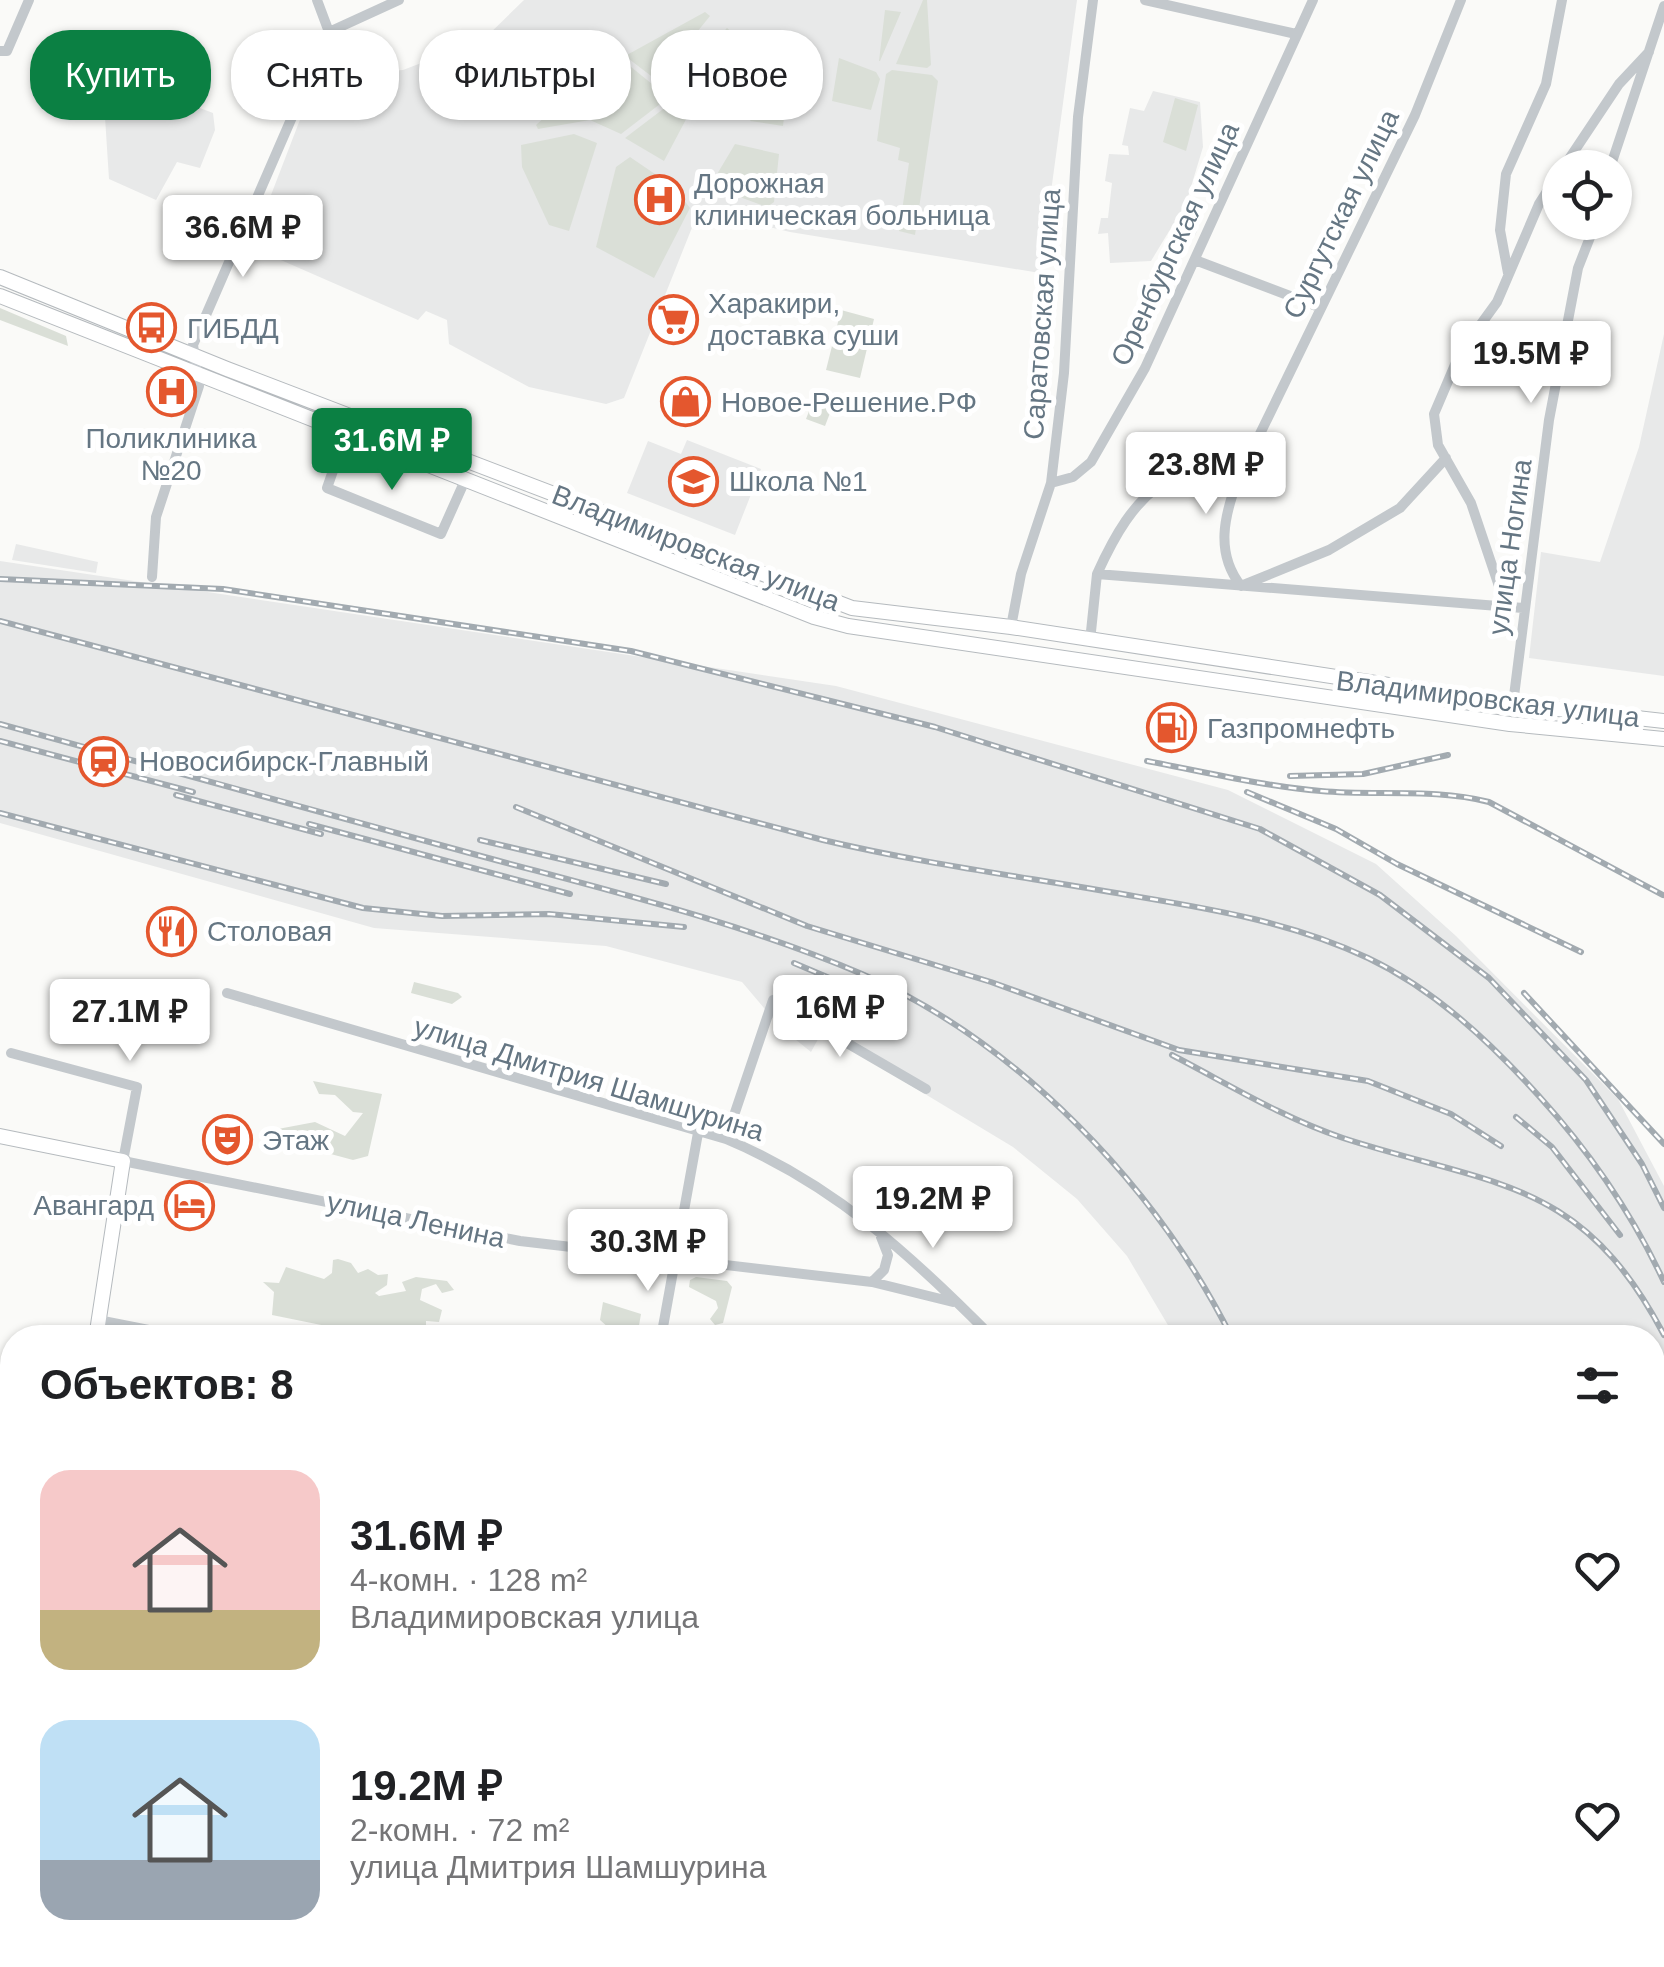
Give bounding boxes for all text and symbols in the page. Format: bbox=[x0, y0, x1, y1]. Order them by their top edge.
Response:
chip: Купить bbox=[30, 30, 211, 120]
chip: Снять bbox=[231, 30, 399, 120]
chip: Фильтры bbox=[419, 30, 631, 120]
chip: Новое bbox=[651, 30, 823, 120]
street label: Сургутская улица bbox=[1277, 104, 1405, 324]
street label: Оренбургская улица bbox=[1105, 117, 1245, 371]
map controls bbox=[1542, 150, 1632, 240]
button: locate bbox=[1542, 150, 1632, 240]
place label: Дорожная клиническая больница bbox=[694, 168, 990, 231]
hospital icon: Дорожная клиническая больница bbox=[633, 173, 685, 225]
street label: Саратовская улица bbox=[1018, 187, 1066, 441]
pin: 36.6M ₽ bbox=[151, 195, 335, 280]
text: 36.6M ₽ bbox=[185, 209, 301, 245]
place label: Харакири, доставка суши bbox=[708, 288, 899, 351]
supermarket icon: Харакири, доставка суши bbox=[647, 293, 699, 345]
bus stop icon: ГИБДД bbox=[126, 302, 178, 354]
place label: ГИБДД bbox=[187, 313, 279, 344]
pin: 19.5M ₽ bbox=[1439, 321, 1623, 406]
text: 19.5M ₽ bbox=[1473, 335, 1589, 371]
hospital icon: Поликлиника №20 bbox=[145, 365, 197, 417]
shop icon: Новое-Решение.РФ bbox=[660, 376, 712, 428]
place label: Новое-Решение.РФ bbox=[721, 387, 977, 418]
pin: 31.6M ₽ bbox=[300, 408, 484, 493]
text: 31.6M ₽ bbox=[334, 422, 450, 458]
place label: Поликлиника №20 bbox=[85, 423, 257, 486]
pin: 23.8M ₽ bbox=[1114, 432, 1298, 517]
text: 23.8M ₽ bbox=[1148, 446, 1264, 482]
school or university icon: Школа №1 bbox=[668, 455, 720, 507]
street label: улица Ногина bbox=[1482, 457, 1538, 637]
place label: Школа №1 bbox=[729, 466, 867, 497]
street label: Владимировская улица bbox=[548, 479, 845, 617]
street label: Владимировская улица bbox=[1334, 665, 1642, 733]
fuel station icon: Газпромнефть bbox=[1146, 702, 1198, 754]
place label: Газпромнефть bbox=[1207, 713, 1395, 744]
station icon: Новосибирск-Главный bbox=[78, 735, 130, 787]
place label: Новосибирск-Главный bbox=[139, 746, 429, 777]
restaurant icon: Столовая bbox=[146, 905, 198, 957]
place label: Столовая bbox=[207, 916, 332, 947]
pin: 16M ₽ bbox=[770, 975, 910, 1060]
pin: 27.1M ₽ bbox=[38, 979, 222, 1064]
text: 16M ₽ bbox=[795, 989, 885, 1025]
text: 27.1M ₽ bbox=[72, 993, 188, 1029]
street label: улица Дмитрия Шамшурина bbox=[410, 1011, 768, 1147]
theatre icon: Этаж bbox=[201, 1114, 253, 1166]
place label: Этаж bbox=[262, 1125, 329, 1156]
pin: 19.2M ₽ bbox=[841, 1166, 1025, 1251]
hotel icon: Авангард bbox=[163, 1179, 215, 1231]
text: 19.2M ₽ bbox=[875, 1180, 991, 1216]
street label: улица Ленина bbox=[324, 1186, 508, 1254]
place label: Авангард bbox=[33, 1190, 154, 1221]
pin: 30.3M ₽ bbox=[556, 1209, 740, 1294]
text: 30.3M ₽ bbox=[590, 1223, 706, 1259]
icon: filters bbox=[1570, 1358, 1625, 1413]
text: Объектов: 8 bbox=[40, 1361, 294, 1408]
icon: home bbox=[120, 1510, 240, 1630]
text: 31.6M ₽ bbox=[350, 1512, 503, 1559]
icon: heart bbox=[1570, 1543, 1625, 1598]
text: 4-комн. · 128 m² bbox=[350, 1562, 587, 1598]
text: Владимировская улица bbox=[350, 1599, 699, 1635]
icon: home bbox=[120, 1760, 240, 1880]
text: 19.2M ₽ bbox=[350, 1762, 503, 1809]
icon: heart bbox=[1570, 1793, 1625, 1848]
text: 2-комн. · 72 m² bbox=[350, 1812, 569, 1848]
text: улица Дмитрия Шамшурина bbox=[350, 1849, 767, 1885]

